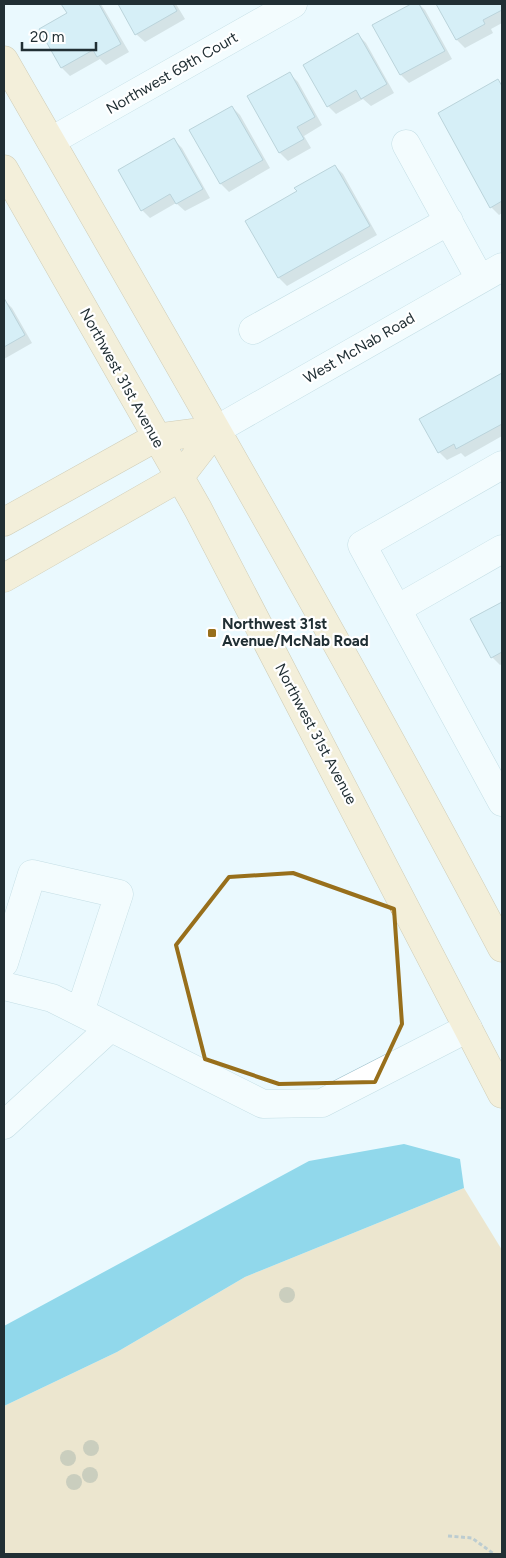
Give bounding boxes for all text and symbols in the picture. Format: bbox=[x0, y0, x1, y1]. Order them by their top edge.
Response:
scale bar bbox=[22, 20, 96, 52]
text: 20 m bbox=[30, 28, 64, 46]
street label: Northwest 69th Court bbox=[103, 28, 241, 118]
street label: Northwest 31st Avenue bbox=[76, 305, 168, 451]
street label: West McNab Road bbox=[300, 309, 418, 387]
place label: Northwest 31st Avenue/McNab Road bbox=[222, 615, 369, 650]
marker: Northwest 31st Avenue/McNab Road bbox=[206, 627, 218, 639]
street label: Northwest 31st Avenue bbox=[271, 661, 361, 807]

